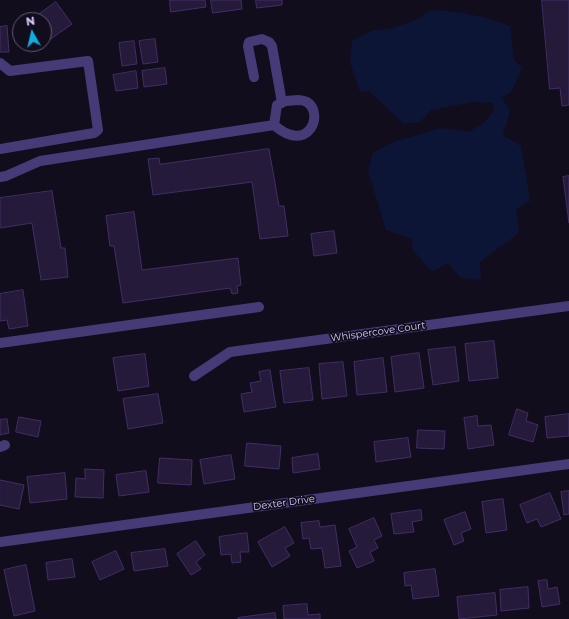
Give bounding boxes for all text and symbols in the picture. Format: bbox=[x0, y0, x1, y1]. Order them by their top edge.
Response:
north arrow bbox=[12, 12, 52, 52]
text: N bbox=[25, 14, 36, 29]
street label: Whispercove Court bbox=[330, 319, 426, 345]
street label: Dexter Drive bbox=[252, 493, 316, 513]

